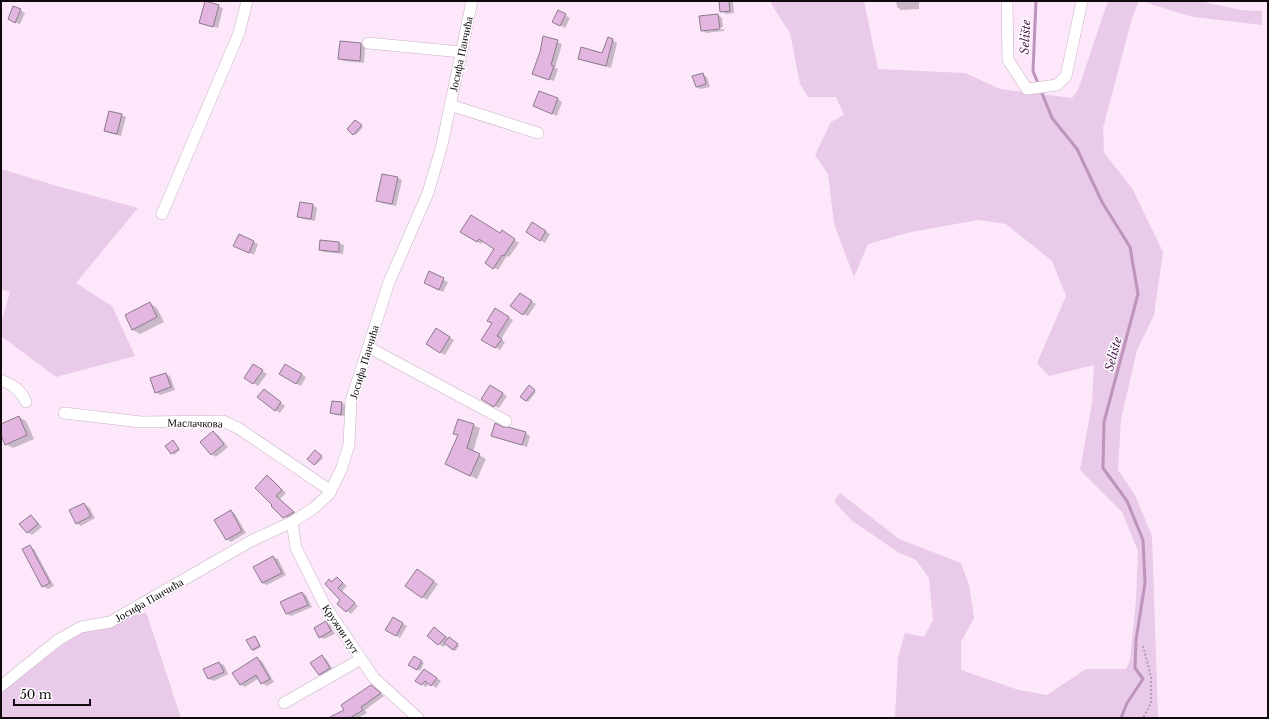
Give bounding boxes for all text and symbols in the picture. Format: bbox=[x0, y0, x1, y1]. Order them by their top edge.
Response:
street label: Јосифа Панчића bbox=[446, 15, 476, 93]
water label: Selište bbox=[1017, 19, 1033, 55]
street label: Јосифа Панчића bbox=[346, 323, 382, 401]
water label: Selište bbox=[1101, 335, 1125, 373]
street label: Маслачкова bbox=[167, 416, 223, 430]
street label: Јосифа Панчића bbox=[112, 575, 186, 625]
street label: Кружни пут bbox=[319, 602, 363, 657]
scale bar bbox=[14, 681, 90, 707]
text: 50 m bbox=[20, 687, 52, 702]

